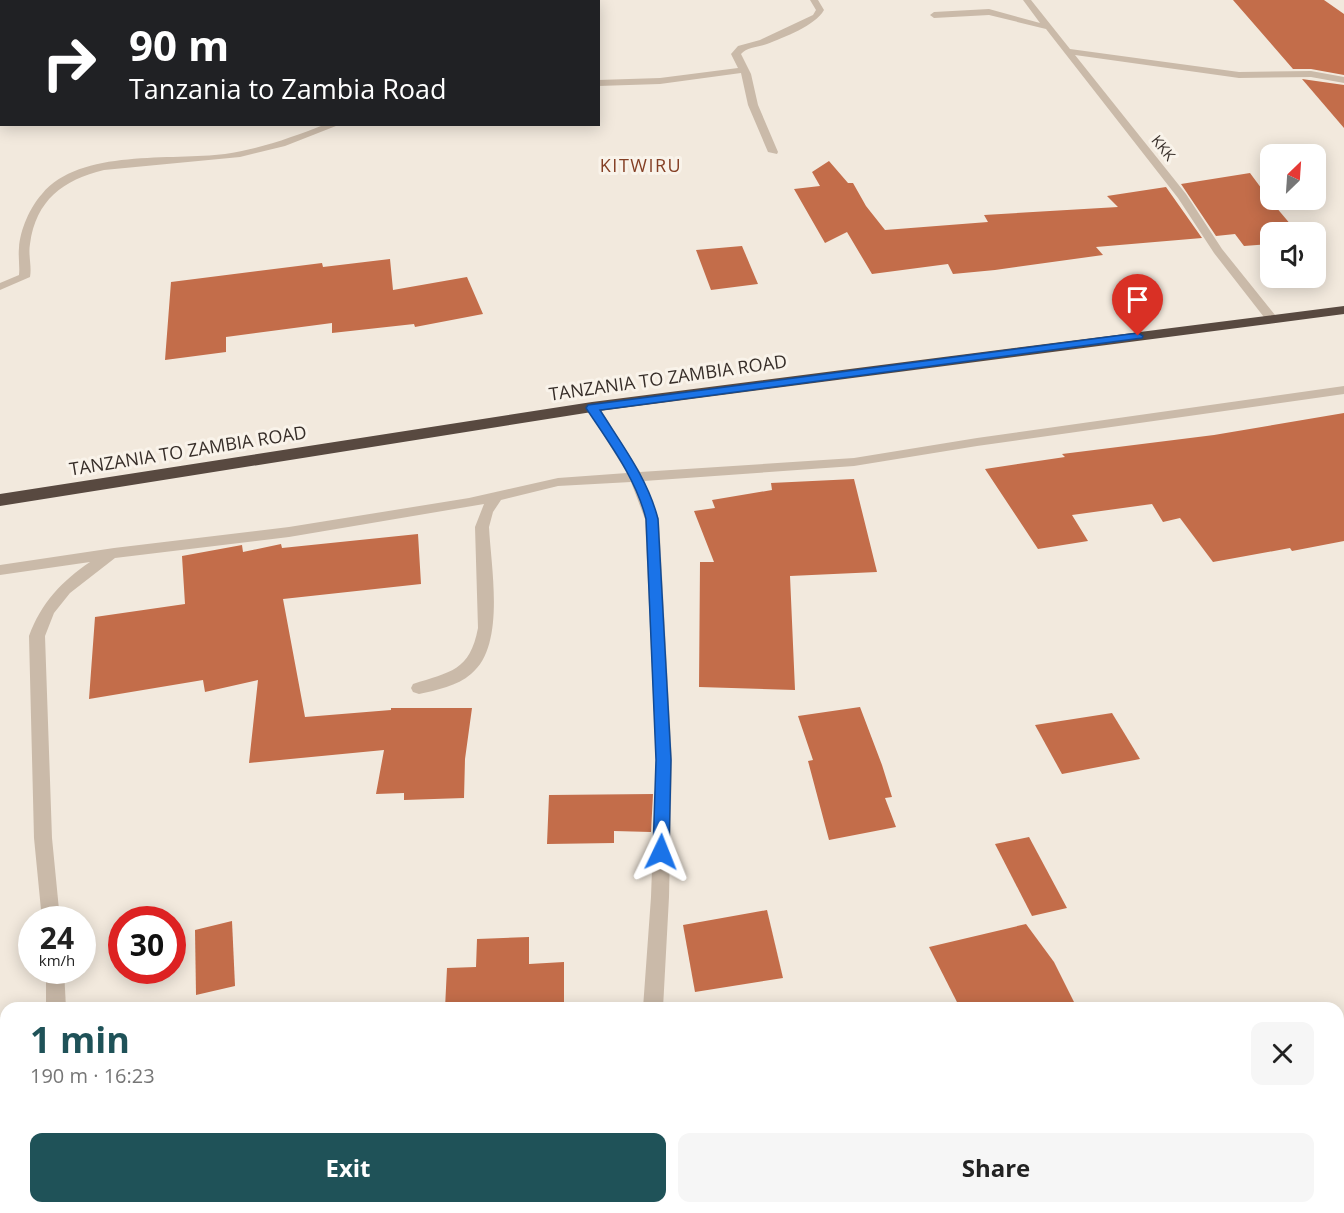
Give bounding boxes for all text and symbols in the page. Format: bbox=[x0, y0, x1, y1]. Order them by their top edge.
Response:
text: 90 m bbox=[129, 16, 229, 73]
icon: right bbox=[30, 24, 108, 102]
text: Tanzania to Zambia Road bbox=[129, 70, 447, 107]
street label: KKK bbox=[1147, 130, 1181, 165]
north arrow bbox=[1260, 144, 1326, 210]
map controls bbox=[1260, 144, 1326, 288]
district label: KITWIRU bbox=[600, 153, 682, 177]
button: sound bbox=[1260, 222, 1326, 288]
pin bbox=[1112, 274, 1163, 336]
icon: arrive bbox=[1121, 283, 1154, 316]
street label: TANZANIA TO ZAMBIA ROAD bbox=[547, 348, 788, 406]
street label: TANZANIA TO ZAMBIA ROAD bbox=[67, 419, 308, 481]
position arrow bbox=[629, 820, 693, 884]
speed limit sign: 30 bbox=[108, 906, 186, 984]
text: 24 bbox=[40, 917, 74, 958]
text: km/h bbox=[39, 950, 75, 970]
text: 1 min bbox=[30, 1015, 130, 1064]
button: close bbox=[1251, 1022, 1314, 1085]
text: 190 m · 16:23 bbox=[30, 1062, 155, 1089]
button: Exit bbox=[30, 1133, 666, 1202]
button: Share bbox=[678, 1133, 1314, 1202]

